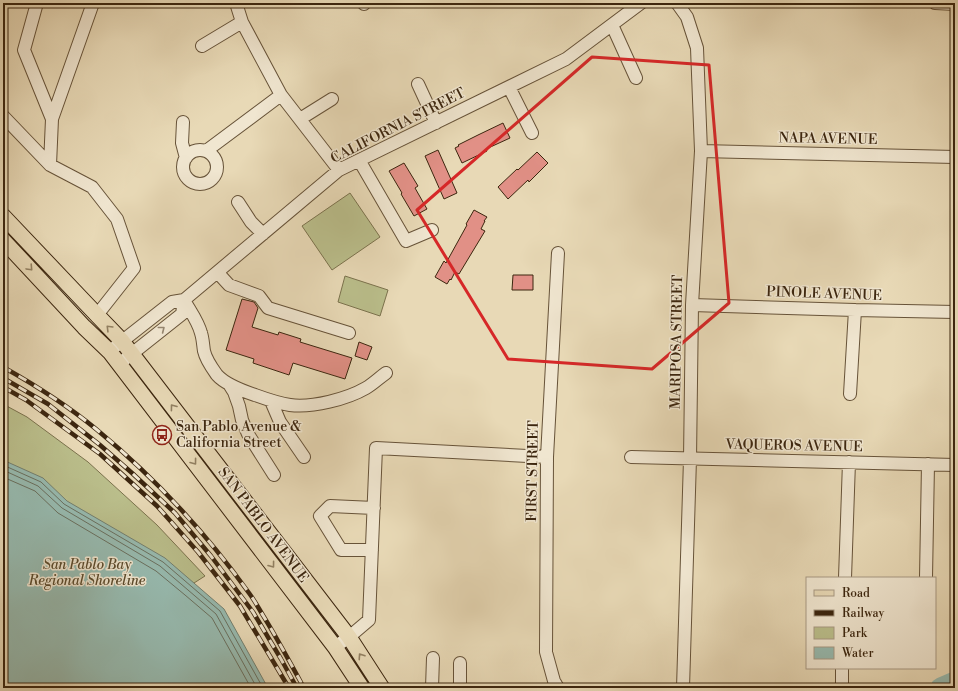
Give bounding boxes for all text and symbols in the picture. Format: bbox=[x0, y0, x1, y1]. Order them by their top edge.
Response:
street label: CALIFORNIA STREET bbox=[328, 84, 468, 168]
street label: NAPA AVENUE bbox=[778, 129, 878, 149]
one-way arrow bbox=[25, 263, 33, 271]
street label: MARIPOSA STREET bbox=[667, 275, 687, 409]
street label: PINOLE AVENUE bbox=[766, 283, 882, 305]
one-way arrow bbox=[106, 325, 114, 333]
one-way arrow bbox=[158, 327, 165, 334]
one-way arrow bbox=[170, 404, 177, 411]
place label: San Pablo Avenue & California Street bbox=[176, 418, 302, 452]
street label: FIRST STREET bbox=[523, 420, 543, 522]
bus stop icon: San Pablo Avenue & California Street bbox=[151, 424, 173, 446]
street label: VAQUEROS AVENUE bbox=[724, 436, 863, 456]
one-way arrow bbox=[189, 457, 196, 464]
street label: SAN PABLO AVENUE bbox=[214, 464, 312, 586]
park label: San Pablo Bay Regional Shoreline bbox=[28, 556, 146, 590]
one-way arrow bbox=[268, 561, 275, 568]
legend bbox=[806, 577, 936, 669]
text: Road bbox=[842, 586, 870, 601]
text: Railway bbox=[842, 606, 884, 621]
text: Park bbox=[842, 626, 868, 641]
text: Water bbox=[841, 646, 874, 661]
one-way arrow bbox=[358, 653, 365, 660]

